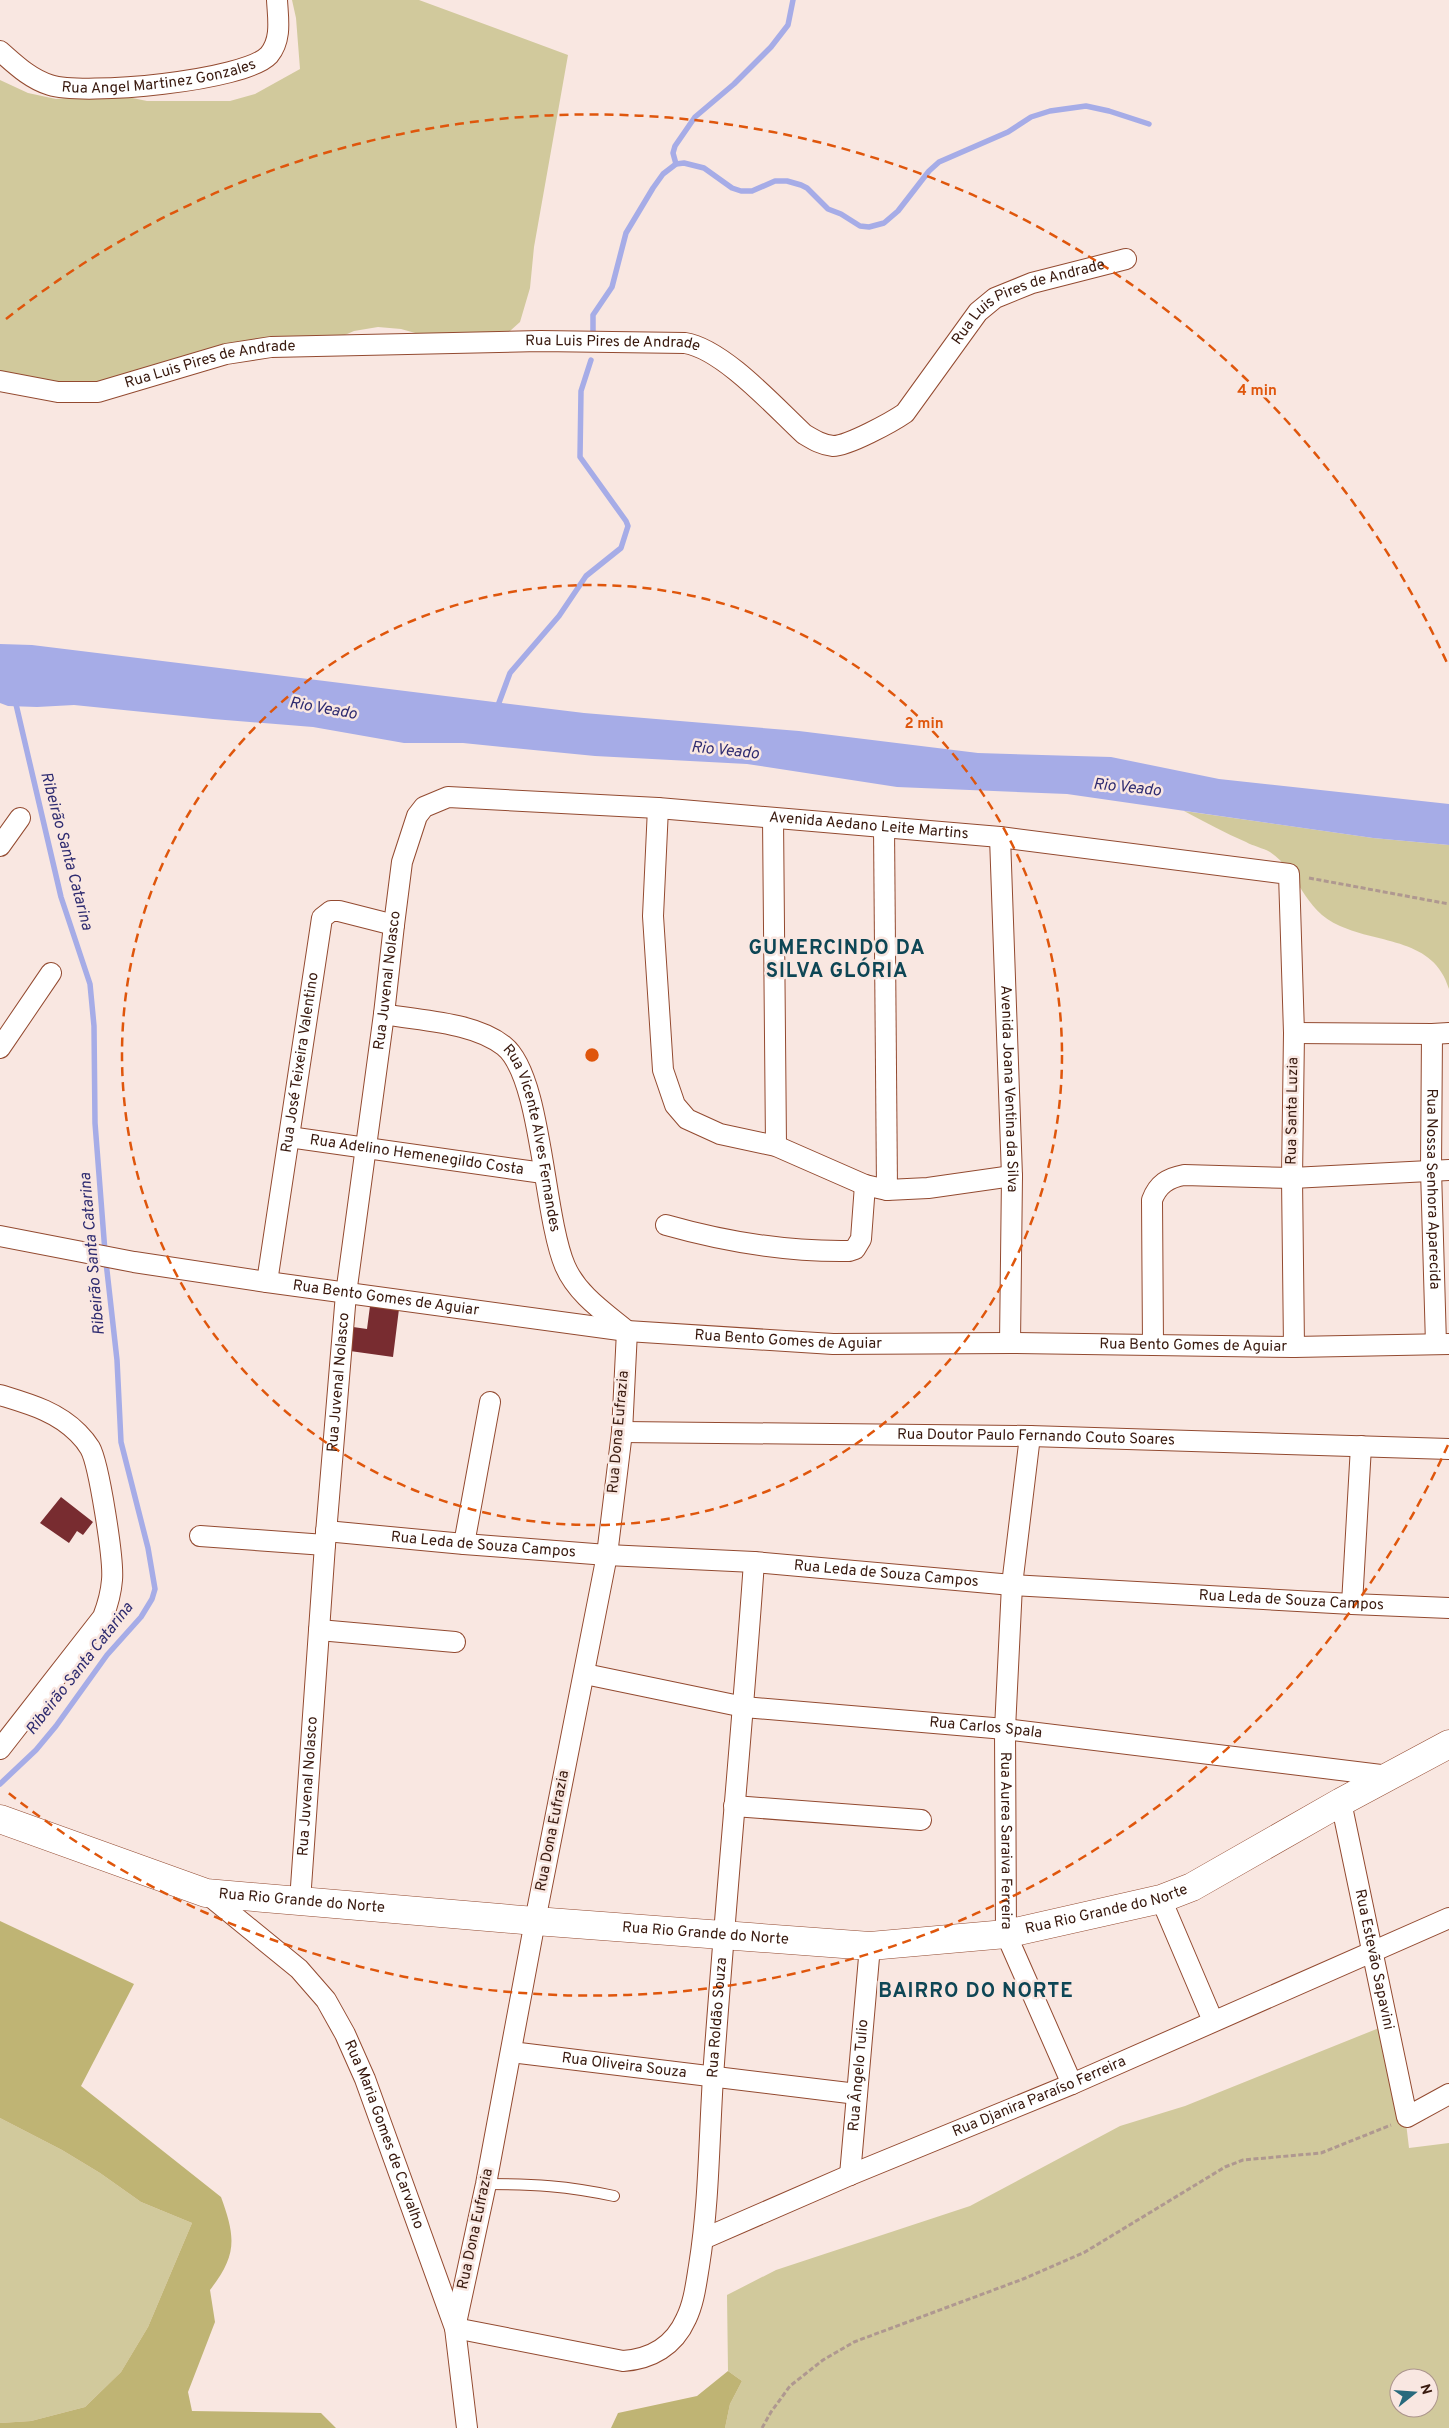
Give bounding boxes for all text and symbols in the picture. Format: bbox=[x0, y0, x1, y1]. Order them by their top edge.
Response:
street label: Rua Angel Martinez Gonzales bbox=[61, 55, 259, 98]
street label: Rua Luis Pires de Andrade bbox=[948, 255, 1107, 349]
street label: Rua Luis Pires de Andrade bbox=[525, 331, 703, 356]
street label: Rua Luis Pires de Andrade bbox=[123, 337, 296, 393]
text: 4 min bbox=[1237, 382, 1277, 401]
water label: Rio Veado bbox=[288, 693, 359, 725]
text: 2 min bbox=[904, 715, 944, 734]
water label: Rio Veado bbox=[690, 737, 760, 765]
water label: Ribeirão Santa Catarina bbox=[35, 770, 97, 933]
water label: Rio Veado bbox=[1092, 774, 1162, 802]
street label: Avenida Aedano Leite Martins bbox=[768, 808, 969, 844]
street label: Rua Juvenal Nolasco bbox=[370, 910, 405, 1051]
district label: GUMERCINDO DA SILVA GLÓRIA bbox=[748, 936, 926, 985]
street label: Rua José Teixeira Valentino bbox=[277, 971, 323, 1154]
street label: Avenida Joana Ventina da Silva bbox=[996, 985, 1022, 1193]
street label: Rua Vicente Alves Fernandes bbox=[498, 1040, 564, 1234]
centre of rings bbox=[583, 1046, 601, 1064]
street label: Rua Santa Luzia bbox=[1283, 1057, 1303, 1165]
street label: Rua Nossa Senhora Aparecida bbox=[1421, 1088, 1444, 1290]
street label: Rua Adelino Hemenegildo Costa bbox=[309, 1131, 525, 1180]
water label: Ribeirão Santa Catarina bbox=[76, 1171, 110, 1336]
street label: Rua Bento Gomes de Aguiar bbox=[292, 1276, 480, 1320]
street label: Rua Juvenal Nolasco bbox=[323, 1312, 354, 1453]
street label: Rua Bento Gomes de Aguiar bbox=[694, 1326, 882, 1354]
street label: Rua Bento Gomes de Aguiar bbox=[1099, 1335, 1287, 1356]
street label: Rua Dona Eufrazia bbox=[604, 1370, 634, 1494]
street label: Rua Doutor Paulo Fernando Couto Soares bbox=[897, 1425, 1175, 1450]
street label: Rua Leda de Souza Campos bbox=[390, 1528, 577, 1562]
street label: Rua Leda de Souza Campos bbox=[793, 1556, 980, 1591]
street label: Rua Leda de Souza Campos bbox=[1198, 1586, 1384, 1615]
water label: Ribeirão Santa Catarina bbox=[22, 1598, 139, 1739]
street label: Rua Carlos Spala bbox=[928, 1713, 1043, 1743]
street label: Rua Juvenal Nolasco bbox=[294, 1716, 322, 1857]
street label: Rua Aurea Saraiva Ferreira bbox=[996, 1752, 1015, 1930]
street label: Rua Dona Eufrazia bbox=[532, 1769, 574, 1893]
street label: Rua Rio Grande do Norte bbox=[1023, 1880, 1191, 1939]
street label: Rua Rio Grande do Norte bbox=[218, 1885, 386, 1918]
street label: Rua Estevão Sapavini bbox=[1350, 1888, 1398, 2032]
street label: Rua Rio Grande do Norte bbox=[621, 1918, 789, 1949]
street label: Rua Roldão Souza bbox=[703, 1957, 732, 2079]
district label: BAIRRO DO NORTE bbox=[878, 1979, 1074, 2005]
street label: Rua Ângelo Tulio bbox=[844, 2019, 873, 2132]
street label: Rua Maria Gomes de Carvalho bbox=[339, 2037, 428, 2232]
street label: Rua Oliveira Souza bbox=[561, 2049, 688, 2083]
street label: Rua Djanira Paraíso Ferreira bbox=[950, 2052, 1129, 2142]
street label: Rua Dona Eufrazia bbox=[454, 2167, 498, 2291]
north arrow bbox=[1389, 2368, 1439, 2418]
text: N bbox=[1415, 2382, 1435, 2397]

